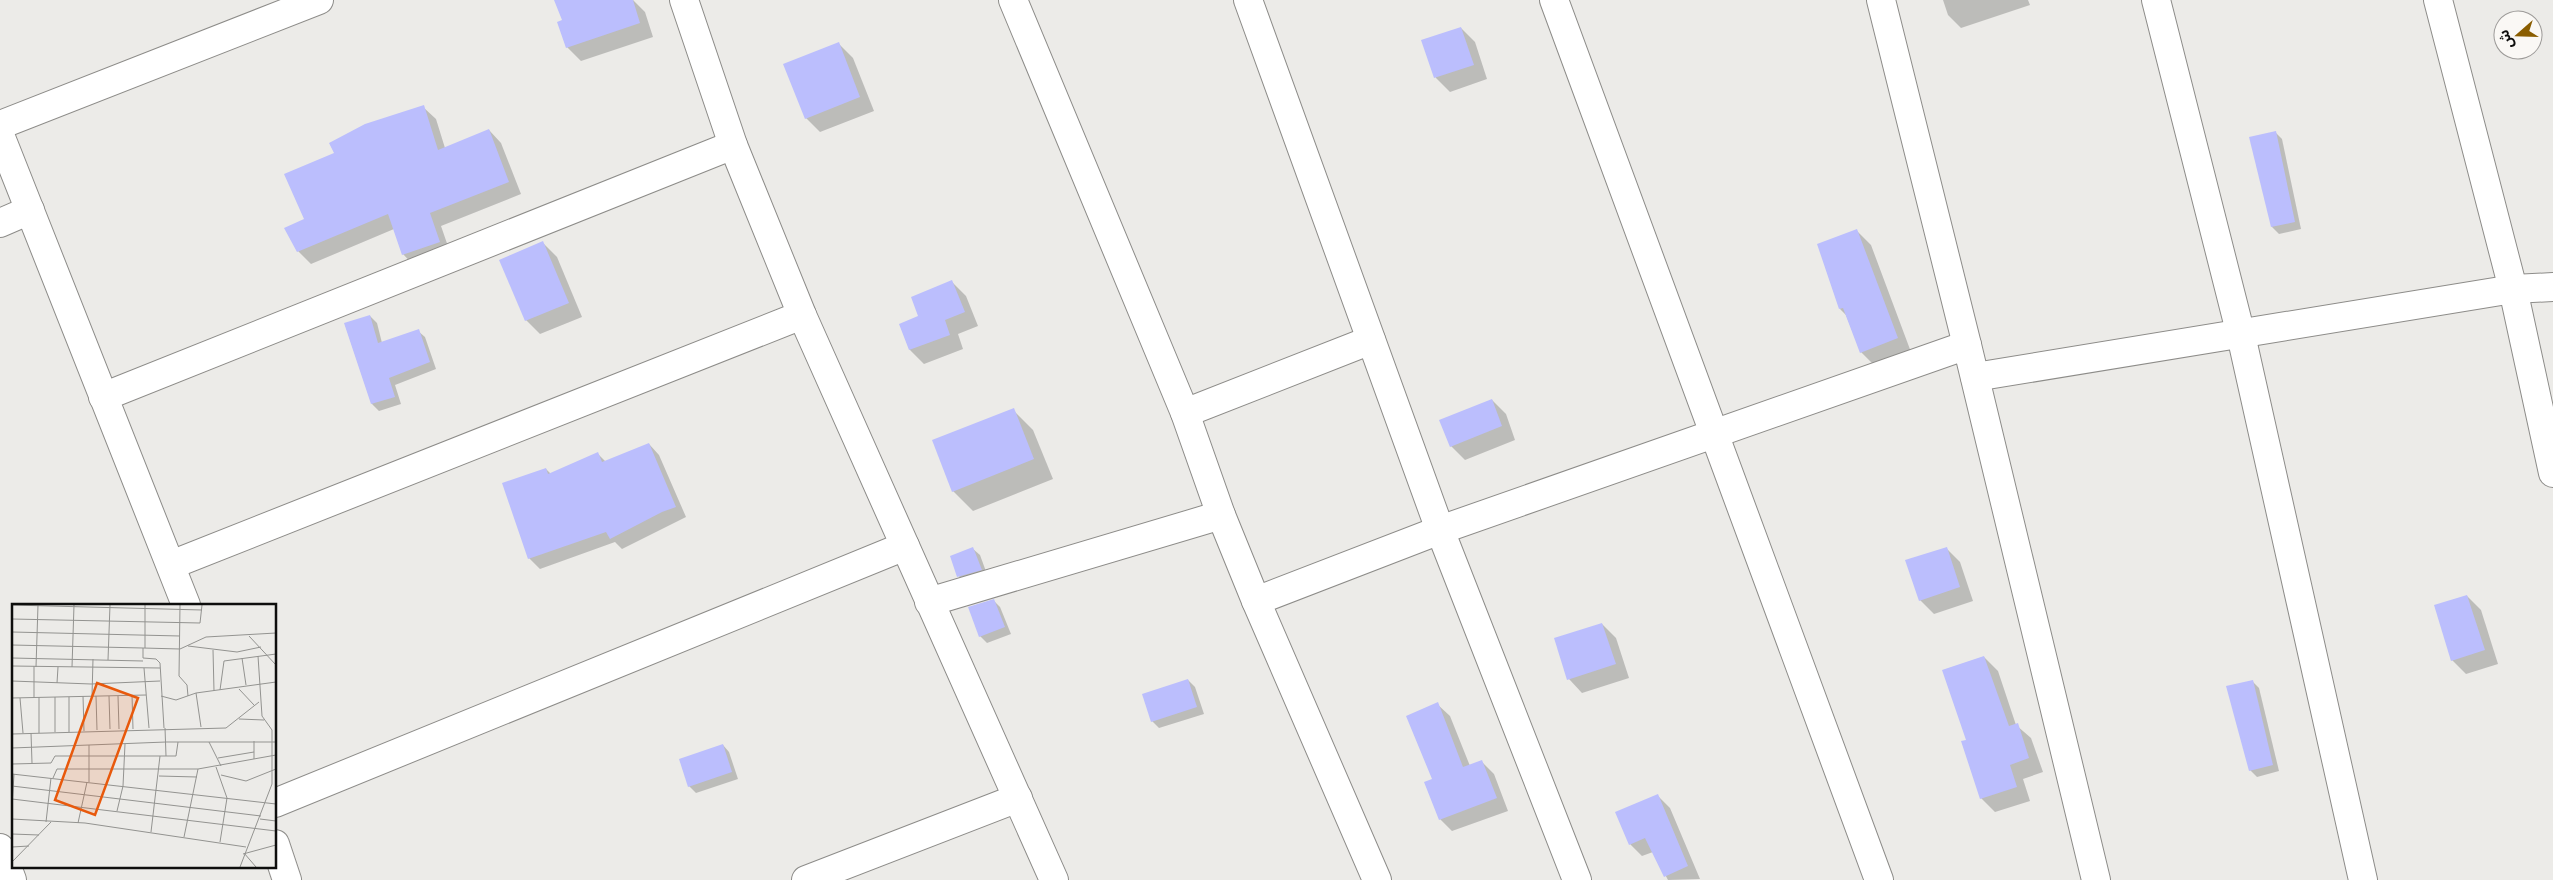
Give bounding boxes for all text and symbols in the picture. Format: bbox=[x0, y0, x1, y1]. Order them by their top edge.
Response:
north arrow bbox=[2493, 10, 2543, 60]
text: ش bbox=[2494, 27, 2518, 52]
inset map bbox=[12, 604, 276, 868]

